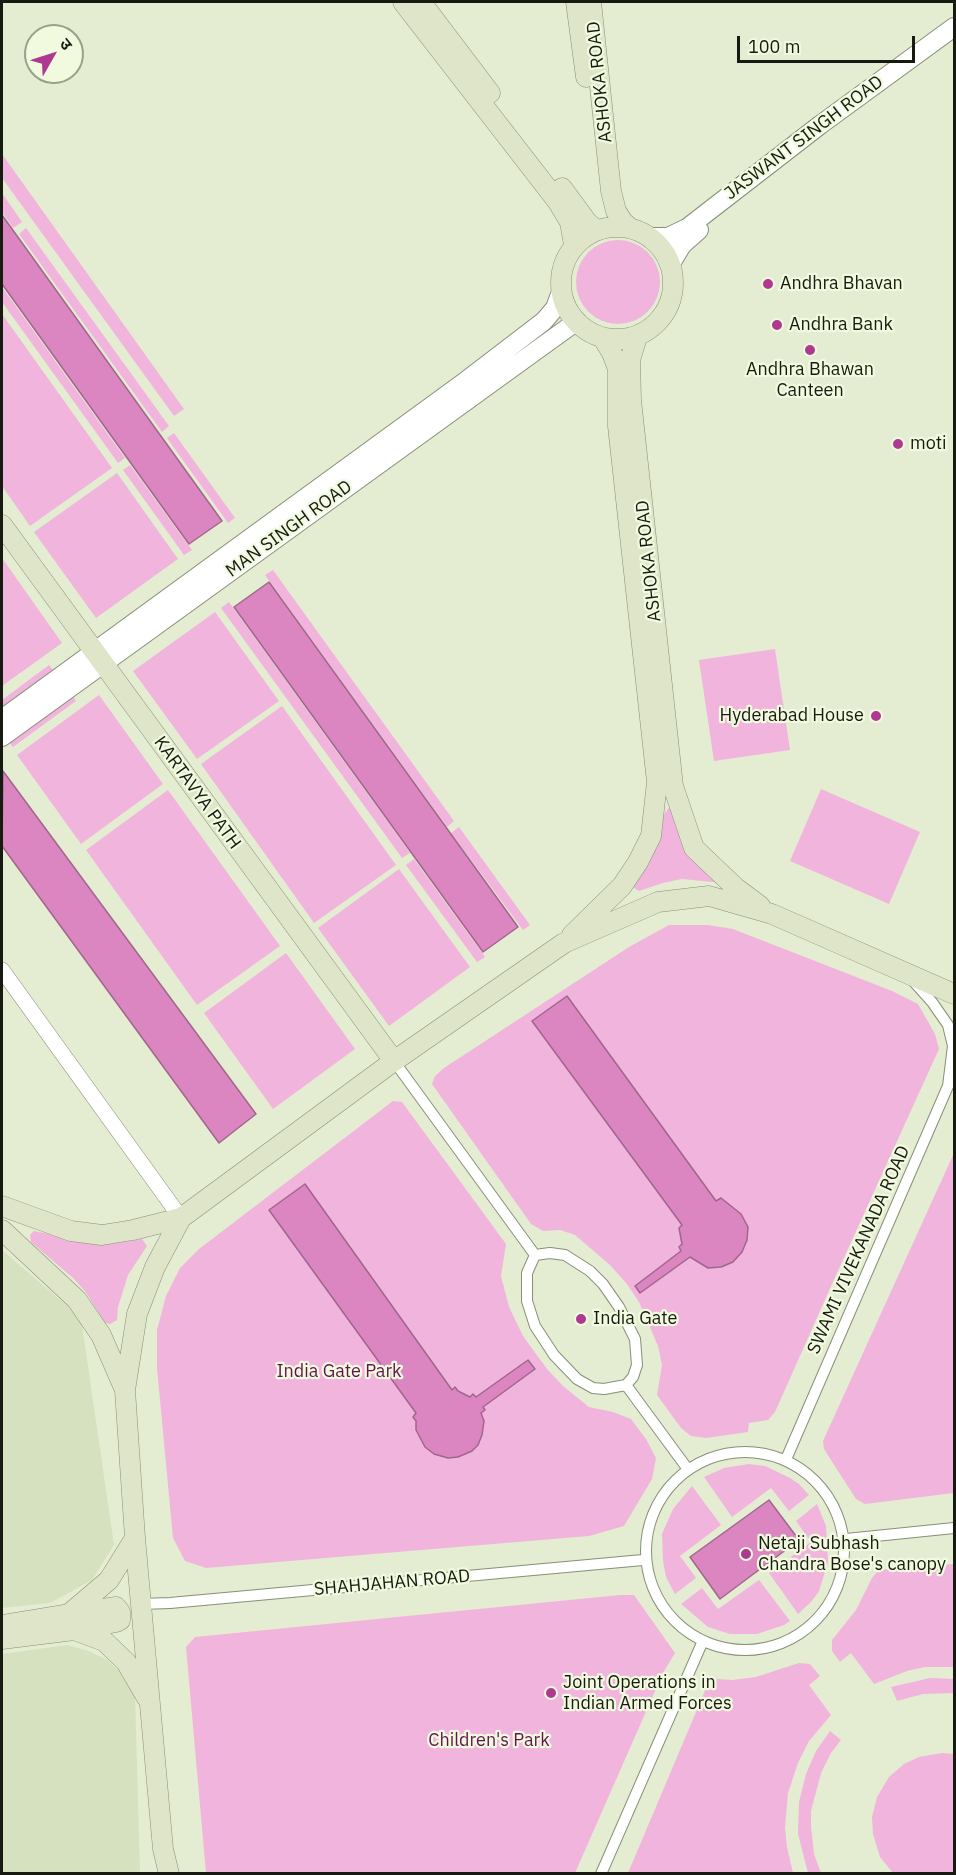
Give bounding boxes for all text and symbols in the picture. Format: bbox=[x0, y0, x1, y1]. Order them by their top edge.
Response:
street label: ASHOKA ROAD bbox=[583, 20, 617, 144]
north arrow bbox=[24, 24, 84, 84]
scale bar bbox=[740, 24, 918, 62]
text: उ bbox=[56, 34, 77, 54]
text: 100 m bbox=[748, 35, 800, 58]
street label: JASWANT SINGH ROAD bbox=[720, 71, 888, 205]
place label: Andhra Bhavan bbox=[780, 273, 903, 295]
marker: Andhra Bhavan bbox=[761, 277, 775, 291]
place label: Andhra Bank bbox=[789, 314, 893, 336]
marker: Andhra Bank bbox=[770, 318, 784, 332]
marker: Andhra Bhawan Canteen bbox=[803, 343, 817, 357]
place label: Andhra Bhawan Canteen bbox=[746, 359, 874, 401]
place label: moti bbox=[910, 433, 947, 455]
marker: moti bbox=[891, 437, 905, 451]
street label: MAN SINGH ROAD bbox=[222, 476, 356, 582]
street label: ASHOKA ROAD bbox=[632, 499, 666, 623]
place label: Hyderabad House bbox=[719, 705, 864, 727]
marker: Hyderabad House bbox=[869, 709, 883, 723]
street label: KARTAVYA PATH bbox=[149, 732, 245, 854]
street label: SWAMI VIVEKANADA ROAD bbox=[803, 1142, 915, 1358]
place label: India Gate bbox=[593, 1308, 677, 1330]
marker: India Gate bbox=[574, 1312, 588, 1326]
park label: India Gate Park bbox=[276, 1361, 402, 1383]
place label: Netaji Subhash Chandra Bose's canopy bbox=[758, 1533, 946, 1576]
marker: Netaji Subhash Chandra Bose's canopy bbox=[739, 1547, 753, 1561]
street label: SHAHJAHAN ROAD bbox=[313, 1565, 471, 1601]
place label: Joint Operations in Indian Armed Forces bbox=[563, 1672, 732, 1714]
marker: Joint Operations in Indian Armed Forces bbox=[544, 1686, 558, 1700]
park label: Children's Park bbox=[428, 1730, 550, 1752]

